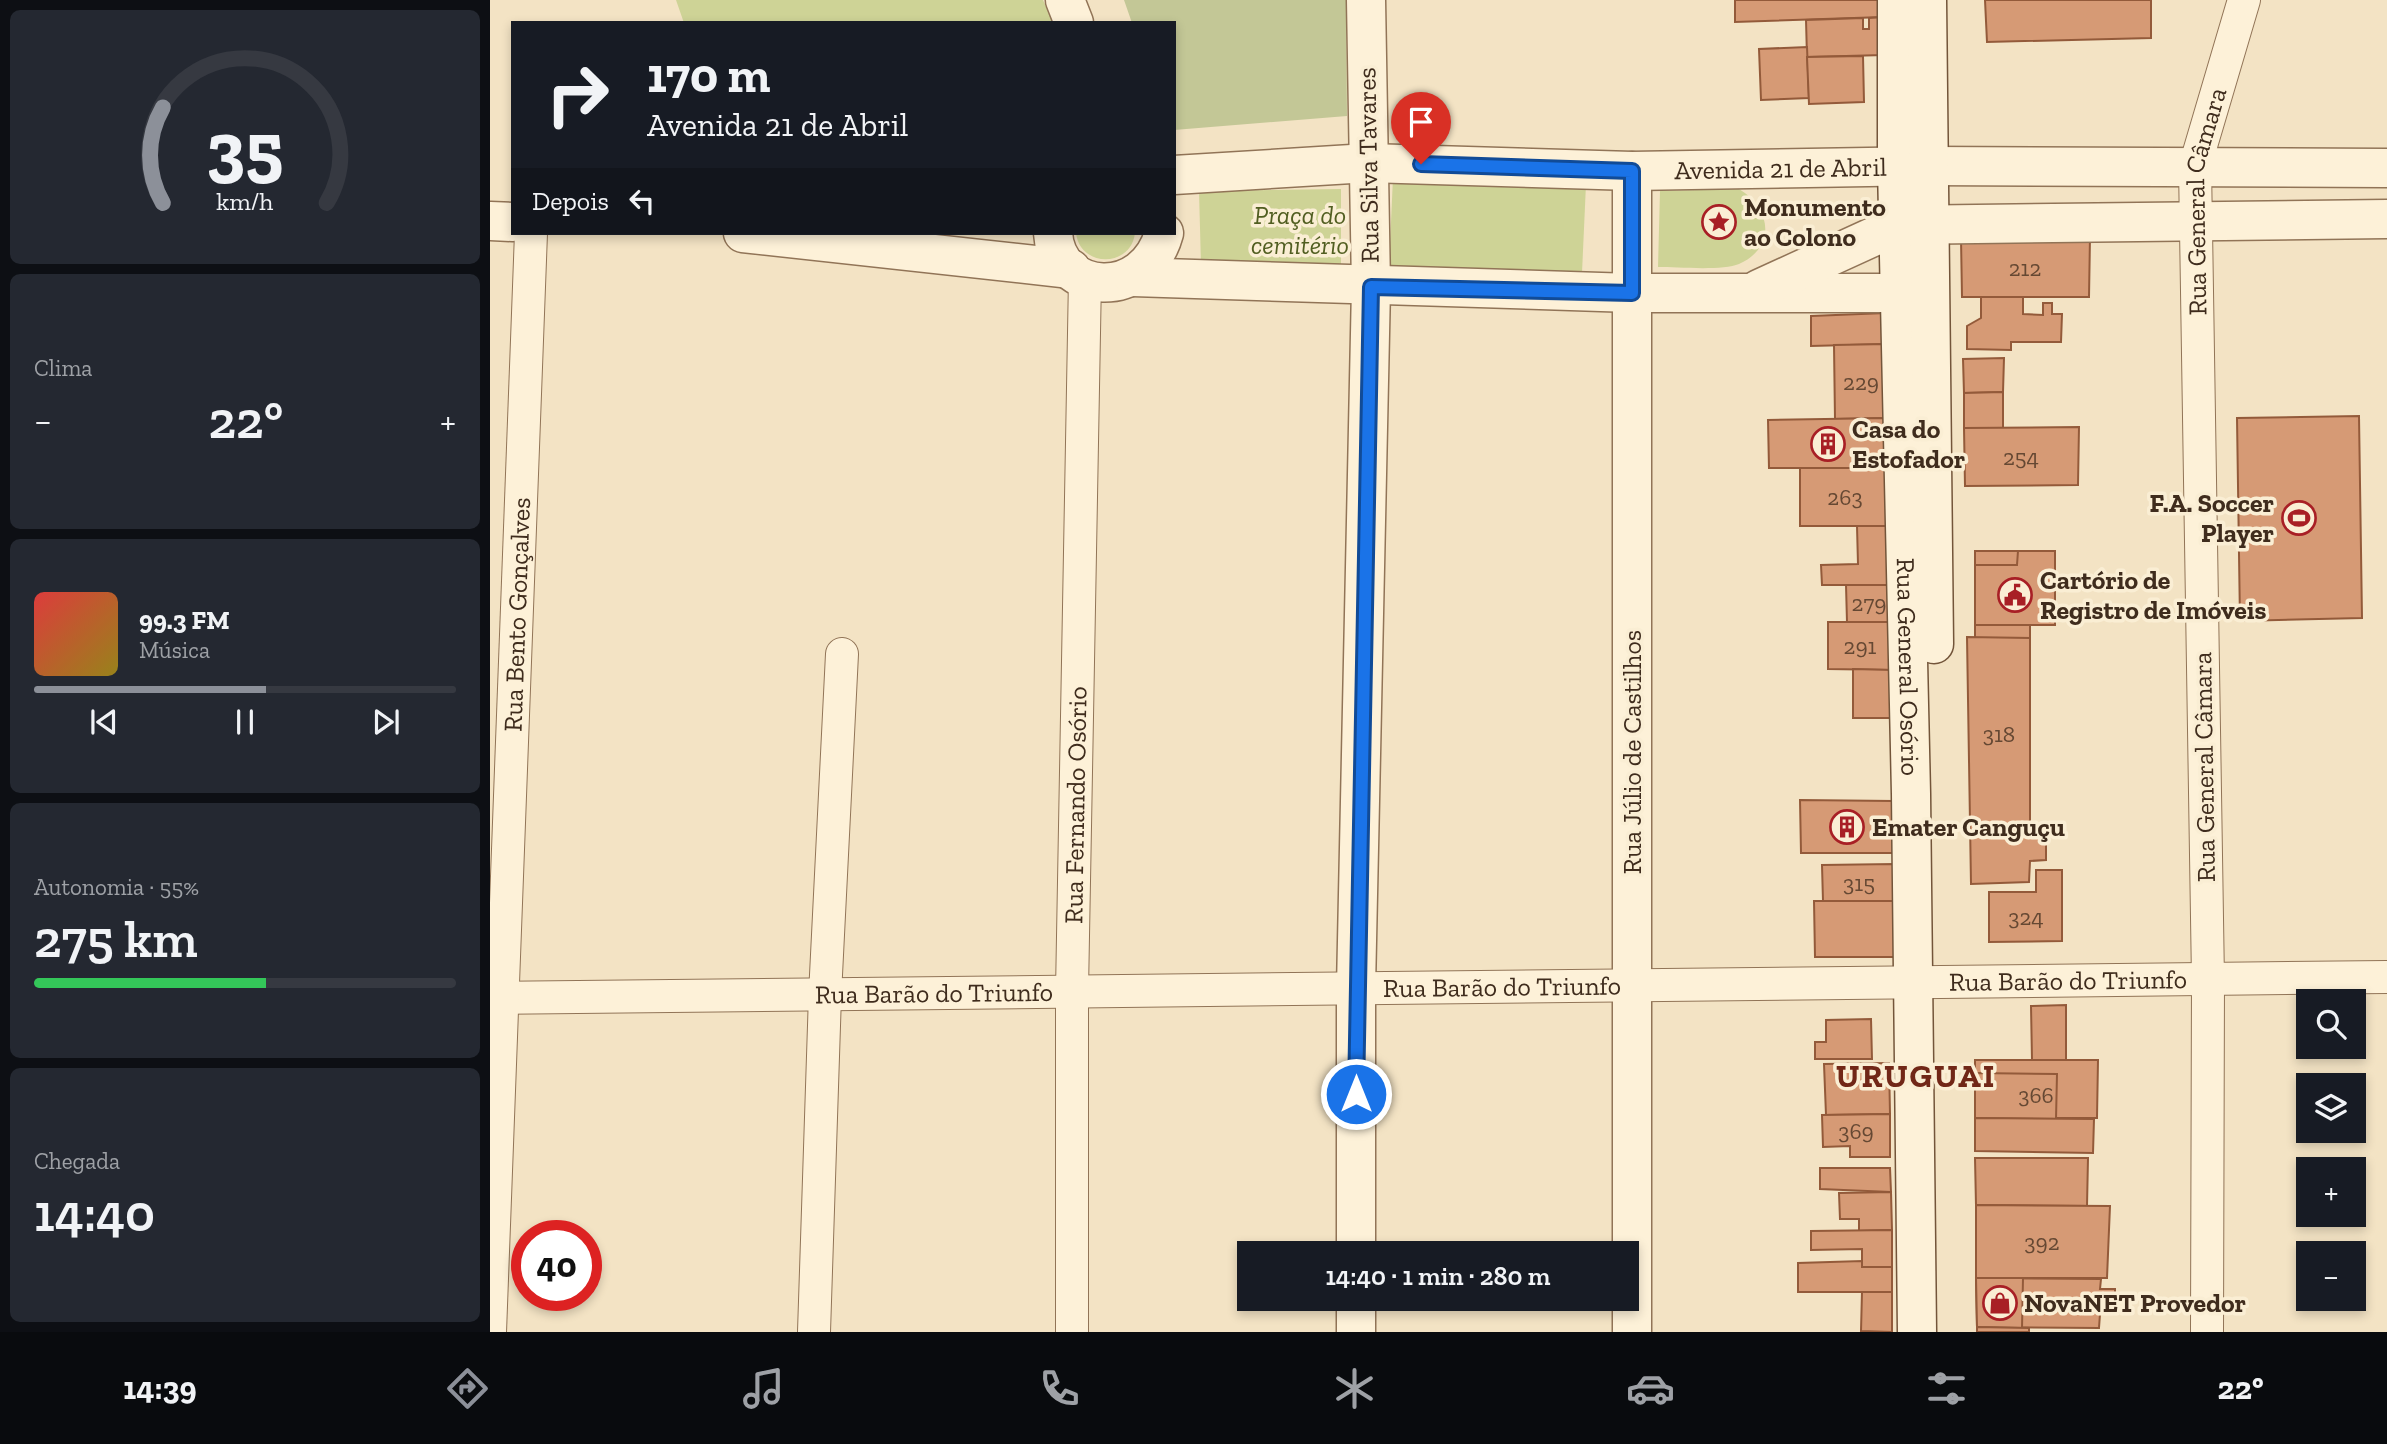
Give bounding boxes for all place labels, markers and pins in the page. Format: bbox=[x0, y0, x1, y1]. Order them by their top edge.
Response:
pin bbox=[1391, 92, 1451, 164]
place label: Monumento ao Colono bbox=[1744, 191, 1886, 253]
place icon: Monumento ao Colono bbox=[1700, 203, 1738, 241]
place label: Casa do Estofador bbox=[1852, 413, 1965, 475]
building icon: Casa do Estofador bbox=[1809, 425, 1847, 463]
place label: F.A. Soccer Player bbox=[2150, 487, 2274, 549]
sports icon: F.A. Soccer Player bbox=[2280, 499, 2318, 537]
place label: Cartório de Registro de Imóveis bbox=[2040, 564, 2267, 626]
public building icon: Cartório de Registro de Imóveis bbox=[1996, 576, 2034, 614]
building icon: Emater Canguçu bbox=[1828, 808, 1866, 846]
place label: Emater Canguçu bbox=[1872, 811, 2065, 843]
shop icon: NovaNET Provedor bbox=[1981, 1284, 2019, 1322]
place label: NovaNET Provedor bbox=[2024, 1287, 2246, 1319]

